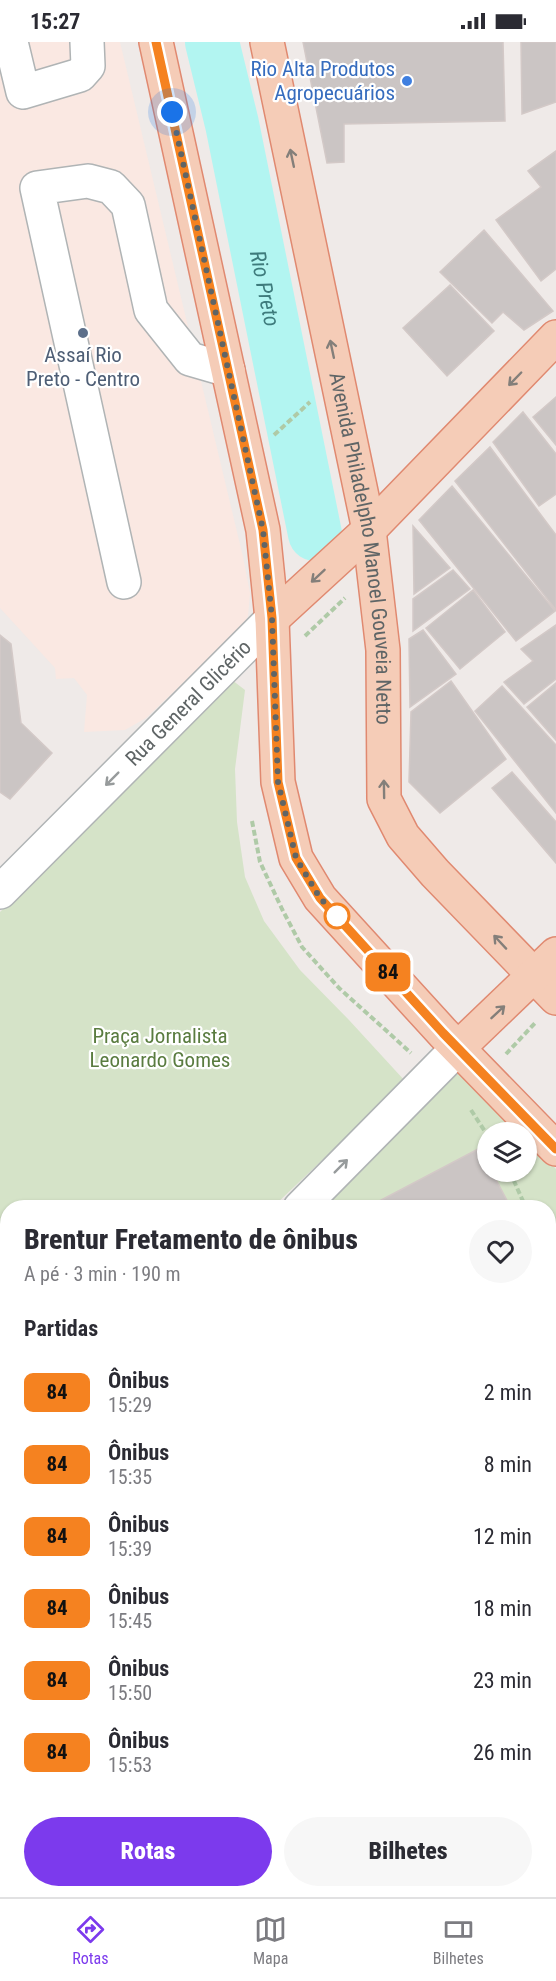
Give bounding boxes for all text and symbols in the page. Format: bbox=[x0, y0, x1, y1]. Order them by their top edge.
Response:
text: 15:27 bbox=[30, 9, 81, 34]
place label: Rio Alta Produtos Agropecuários bbox=[251, 57, 395, 105]
marker: Rio Alta Produtos Agropecuários bbox=[400, 74, 414, 88]
your location bbox=[157, 97, 187, 127]
one-way arrow bbox=[285, 149, 297, 168]
water label: Rio Preto bbox=[245, 248, 285, 328]
marker: Assaí Rio Preto - Centro bbox=[76, 326, 90, 340]
one-way arrow bbox=[326, 340, 337, 359]
place label: Assaí Rio Preto - Centro bbox=[26, 343, 140, 391]
street label: Avenida Philadelpho Manoel Gouveia Netto bbox=[324, 370, 396, 725]
one-way arrow bbox=[508, 372, 523, 387]
one-way arrow bbox=[311, 569, 326, 583]
street label: Rua General Glicério bbox=[121, 635, 256, 771]
one-way arrow bbox=[105, 771, 120, 786]
one-way arrow bbox=[378, 780, 390, 800]
unlabelled marker bbox=[324, 903, 350, 929]
one-way arrow bbox=[493, 934, 508, 949]
line badge: 84 bbox=[361, 952, 415, 992]
text: 84 bbox=[377, 960, 399, 984]
one-way arrow bbox=[490, 1005, 505, 1019]
park label: Praça Jornalista Leonardo Gomes bbox=[90, 1024, 230, 1072]
map controls bbox=[477, 1122, 537, 1182]
button: layers bbox=[477, 1122, 537, 1182]
one-way arrow bbox=[334, 1159, 349, 1174]
button: heart bbox=[469, 1220, 532, 1283]
text: Brentur Fretamento de ônibus bbox=[24, 1223, 358, 1256]
text: A pé · 3 min · 190 m bbox=[24, 1262, 181, 1286]
text: Partidas bbox=[24, 1316, 98, 1341]
text: Ônibus bbox=[108, 1368, 169, 1393]
text: 84 bbox=[46, 1380, 68, 1404]
text: 2 min bbox=[484, 1380, 532, 1405]
text: 15:29 bbox=[108, 1393, 152, 1417]
text: Ônibus bbox=[108, 1440, 169, 1465]
text: 84 bbox=[46, 1452, 68, 1476]
text: 8 min bbox=[484, 1452, 532, 1477]
text: 15:35 bbox=[108, 1465, 152, 1489]
text: Ônibus bbox=[108, 1512, 169, 1537]
text: 84 bbox=[46, 1524, 68, 1548]
text: 12 min bbox=[473, 1524, 532, 1549]
text: 15:39 bbox=[108, 1537, 152, 1561]
text: Ônibus bbox=[108, 1584, 169, 1609]
text: 84 bbox=[46, 1596, 68, 1620]
text: 18 min bbox=[473, 1596, 532, 1621]
text: 15:45 bbox=[108, 1609, 152, 1633]
text: Ônibus bbox=[108, 1656, 169, 1681]
text: 84 bbox=[46, 1668, 68, 1692]
text: 23 min bbox=[473, 1668, 532, 1693]
text: 15:50 bbox=[108, 1681, 152, 1705]
text: Ônibus bbox=[108, 1728, 169, 1753]
text: 84 bbox=[46, 1740, 68, 1764]
text: 26 min bbox=[473, 1740, 532, 1765]
text: 15:53 bbox=[108, 1753, 152, 1777]
button: Rotas bbox=[24, 1817, 272, 1886]
button: Bilhetes bbox=[284, 1817, 532, 1886]
tab: Rotas bbox=[72, 1913, 108, 1968]
tab: Mapa bbox=[253, 1913, 288, 1968]
tab: Bilhetes bbox=[433, 1913, 484, 1968]

